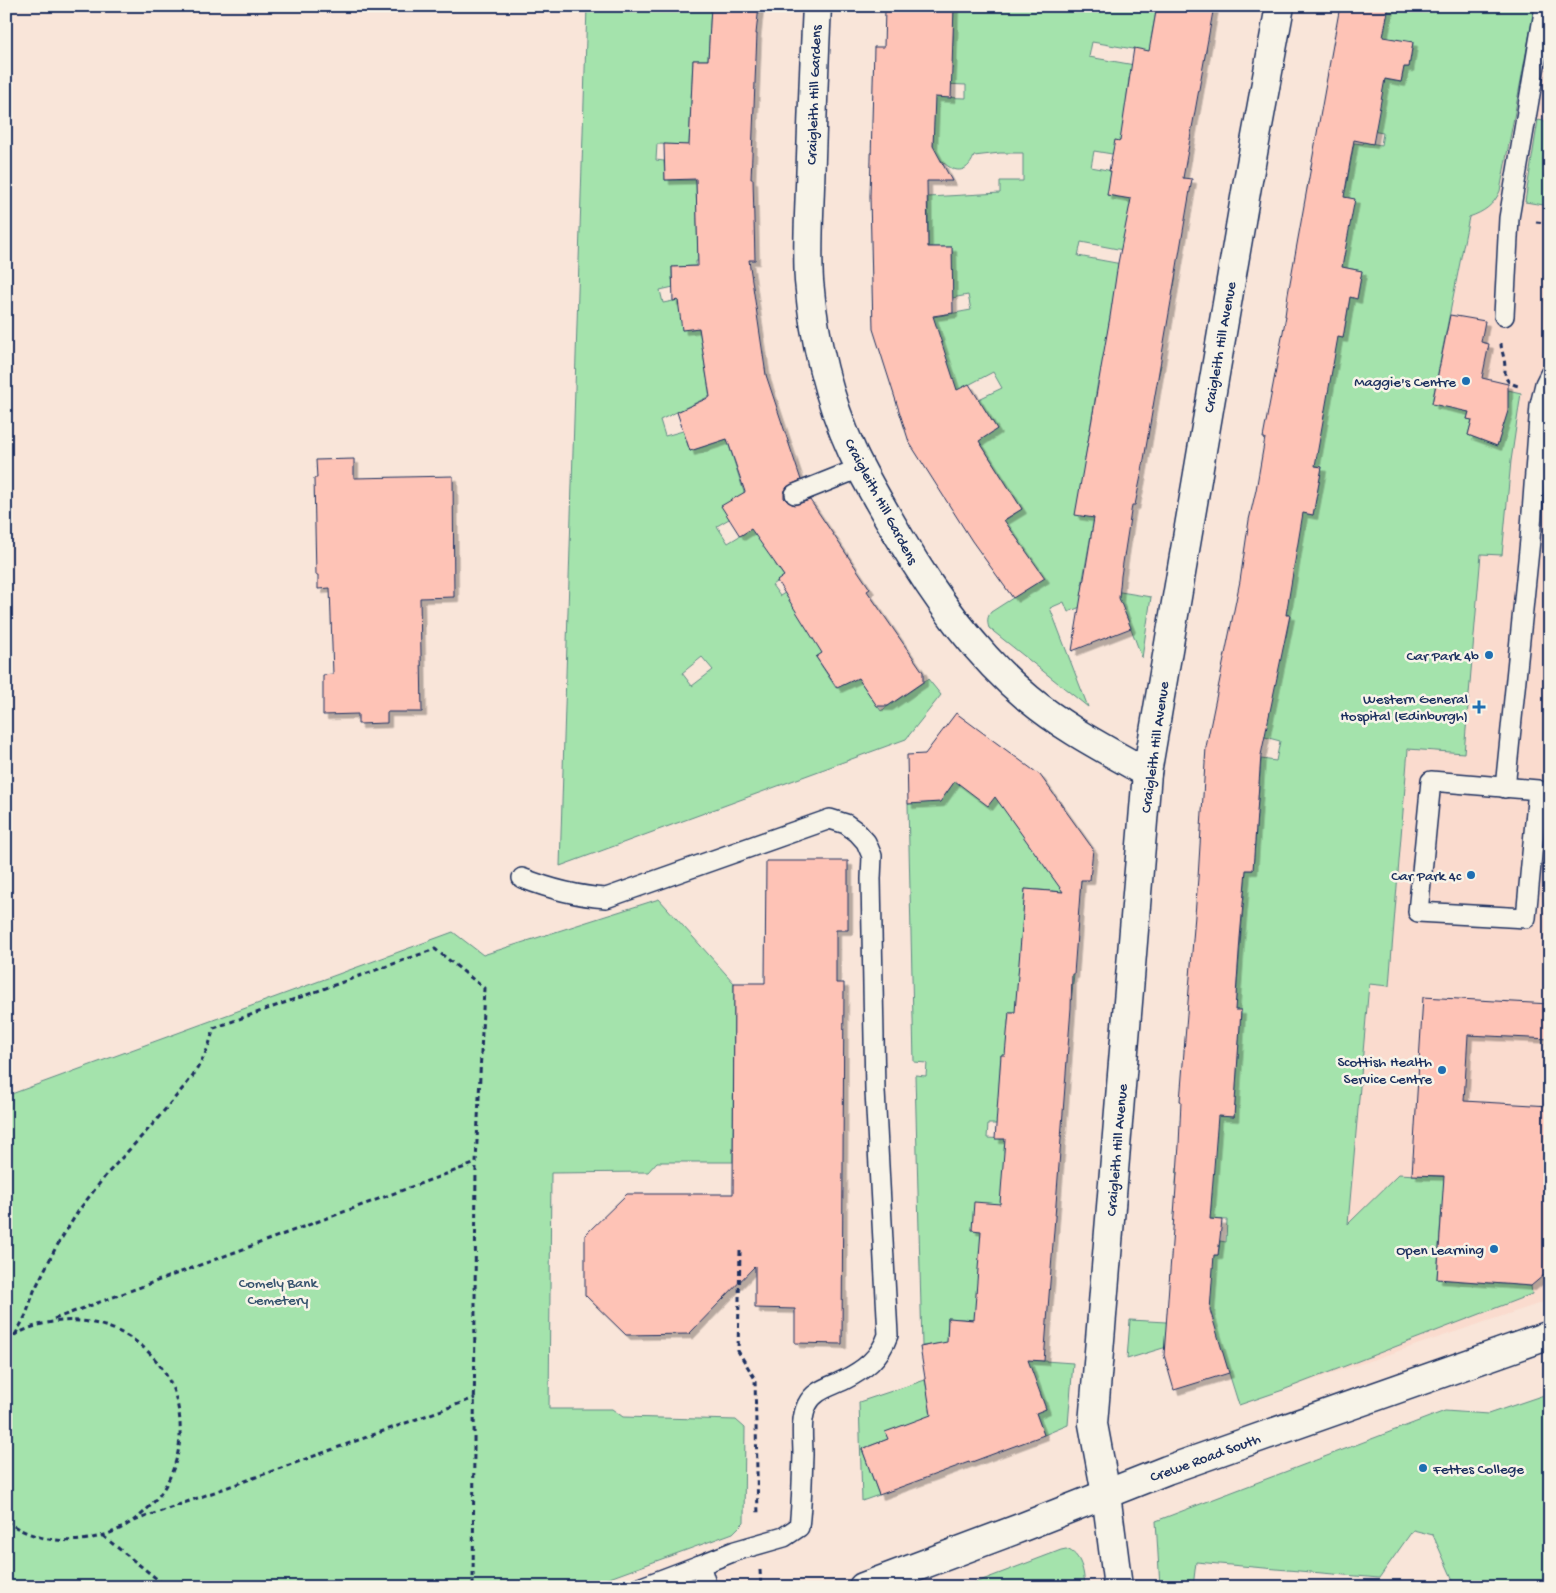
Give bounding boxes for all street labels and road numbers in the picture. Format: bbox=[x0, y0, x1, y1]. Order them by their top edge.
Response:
street label: Craigleith Hill Gardens bbox=[804, 24, 826, 165]
street label: Craigleith Hill Avenue bbox=[1201, 280, 1241, 414]
street label: Craigleith Hill Gardens bbox=[839, 436, 921, 568]
street label: Craigleith Hill Avenue bbox=[1138, 680, 1174, 814]
street label: Craigleith Hill Avenue bbox=[1103, 1083, 1133, 1217]
street label: Crewe Road South bbox=[1148, 1431, 1263, 1487]

